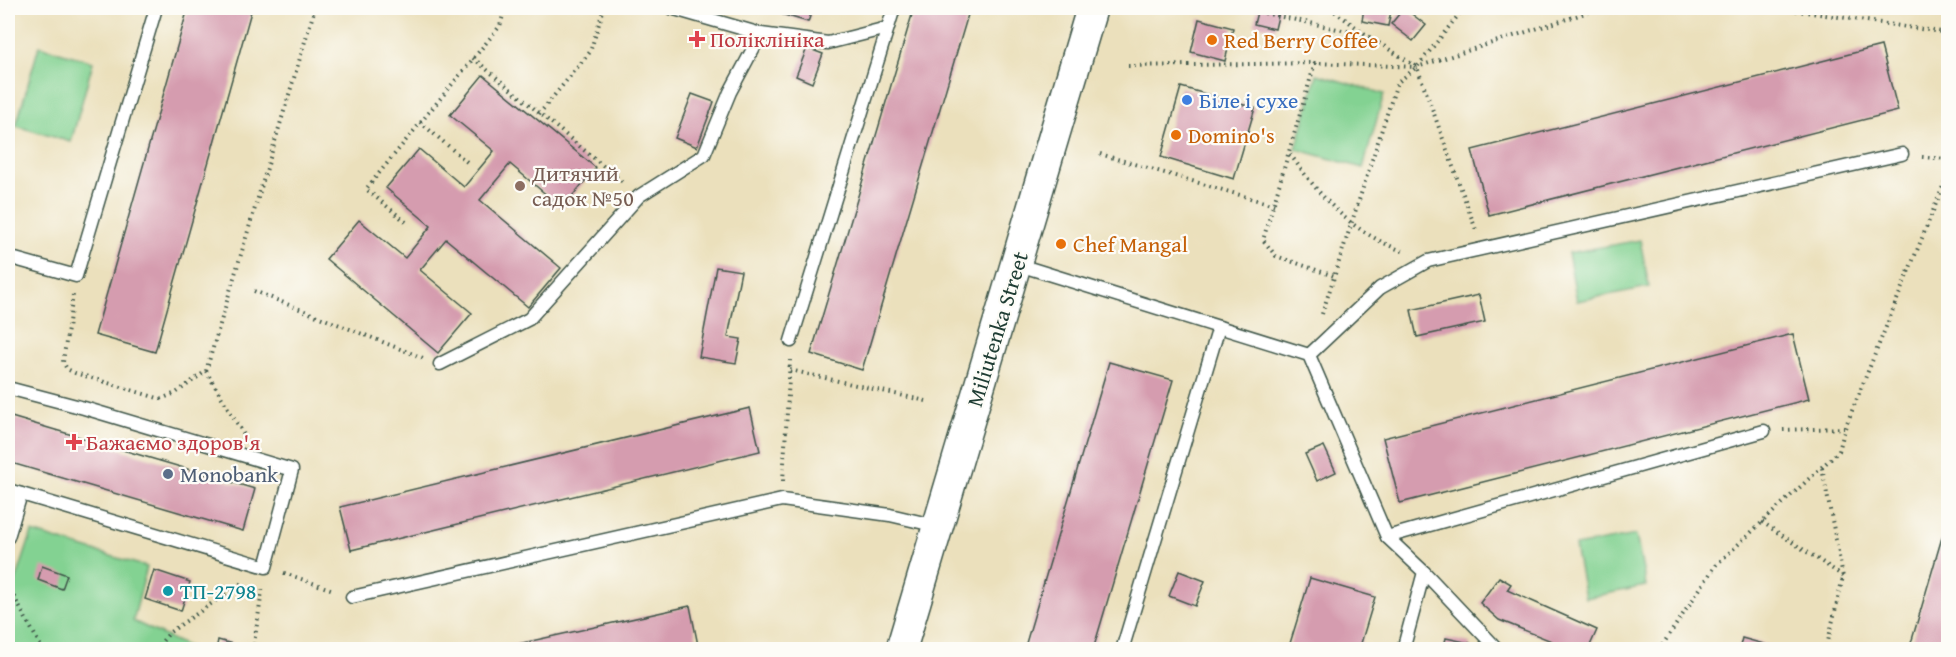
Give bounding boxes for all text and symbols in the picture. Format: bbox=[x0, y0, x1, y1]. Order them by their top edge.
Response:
place label: Поліклініка bbox=[710, 23, 825, 55]
place label: Red Berry Coffee bbox=[1224, 24, 1378, 56]
marker: Поліклініка bbox=[688, 30, 706, 48]
marker: Red Berry Coffee bbox=[1205, 33, 1219, 47]
place label: Біле і сухе bbox=[1199, 84, 1298, 116]
marker: Біле і сухе bbox=[1180, 93, 1194, 107]
place label: Domino's bbox=[1188, 119, 1275, 151]
marker: Domino's bbox=[1169, 128, 1183, 142]
place label: Дитячий садок №50 bbox=[531, 157, 634, 214]
marker: Дитячий садок №50 bbox=[513, 179, 527, 193]
place label: Chef Mangal bbox=[1073, 228, 1188, 260]
marker: Chef Mangal bbox=[1054, 237, 1068, 251]
street label: Miliutenka Street bbox=[958, 247, 1036, 411]
place label: Бажаємо здоров'я bbox=[86, 426, 260, 458]
marker: Бажаємо здоров'я bbox=[67, 435, 81, 449]
place label: Monobank bbox=[180, 458, 279, 490]
marker: Monobank bbox=[161, 467, 175, 481]
place label: ТП-2798 bbox=[180, 575, 256, 607]
marker: ТП-2798 bbox=[161, 584, 175, 598]

